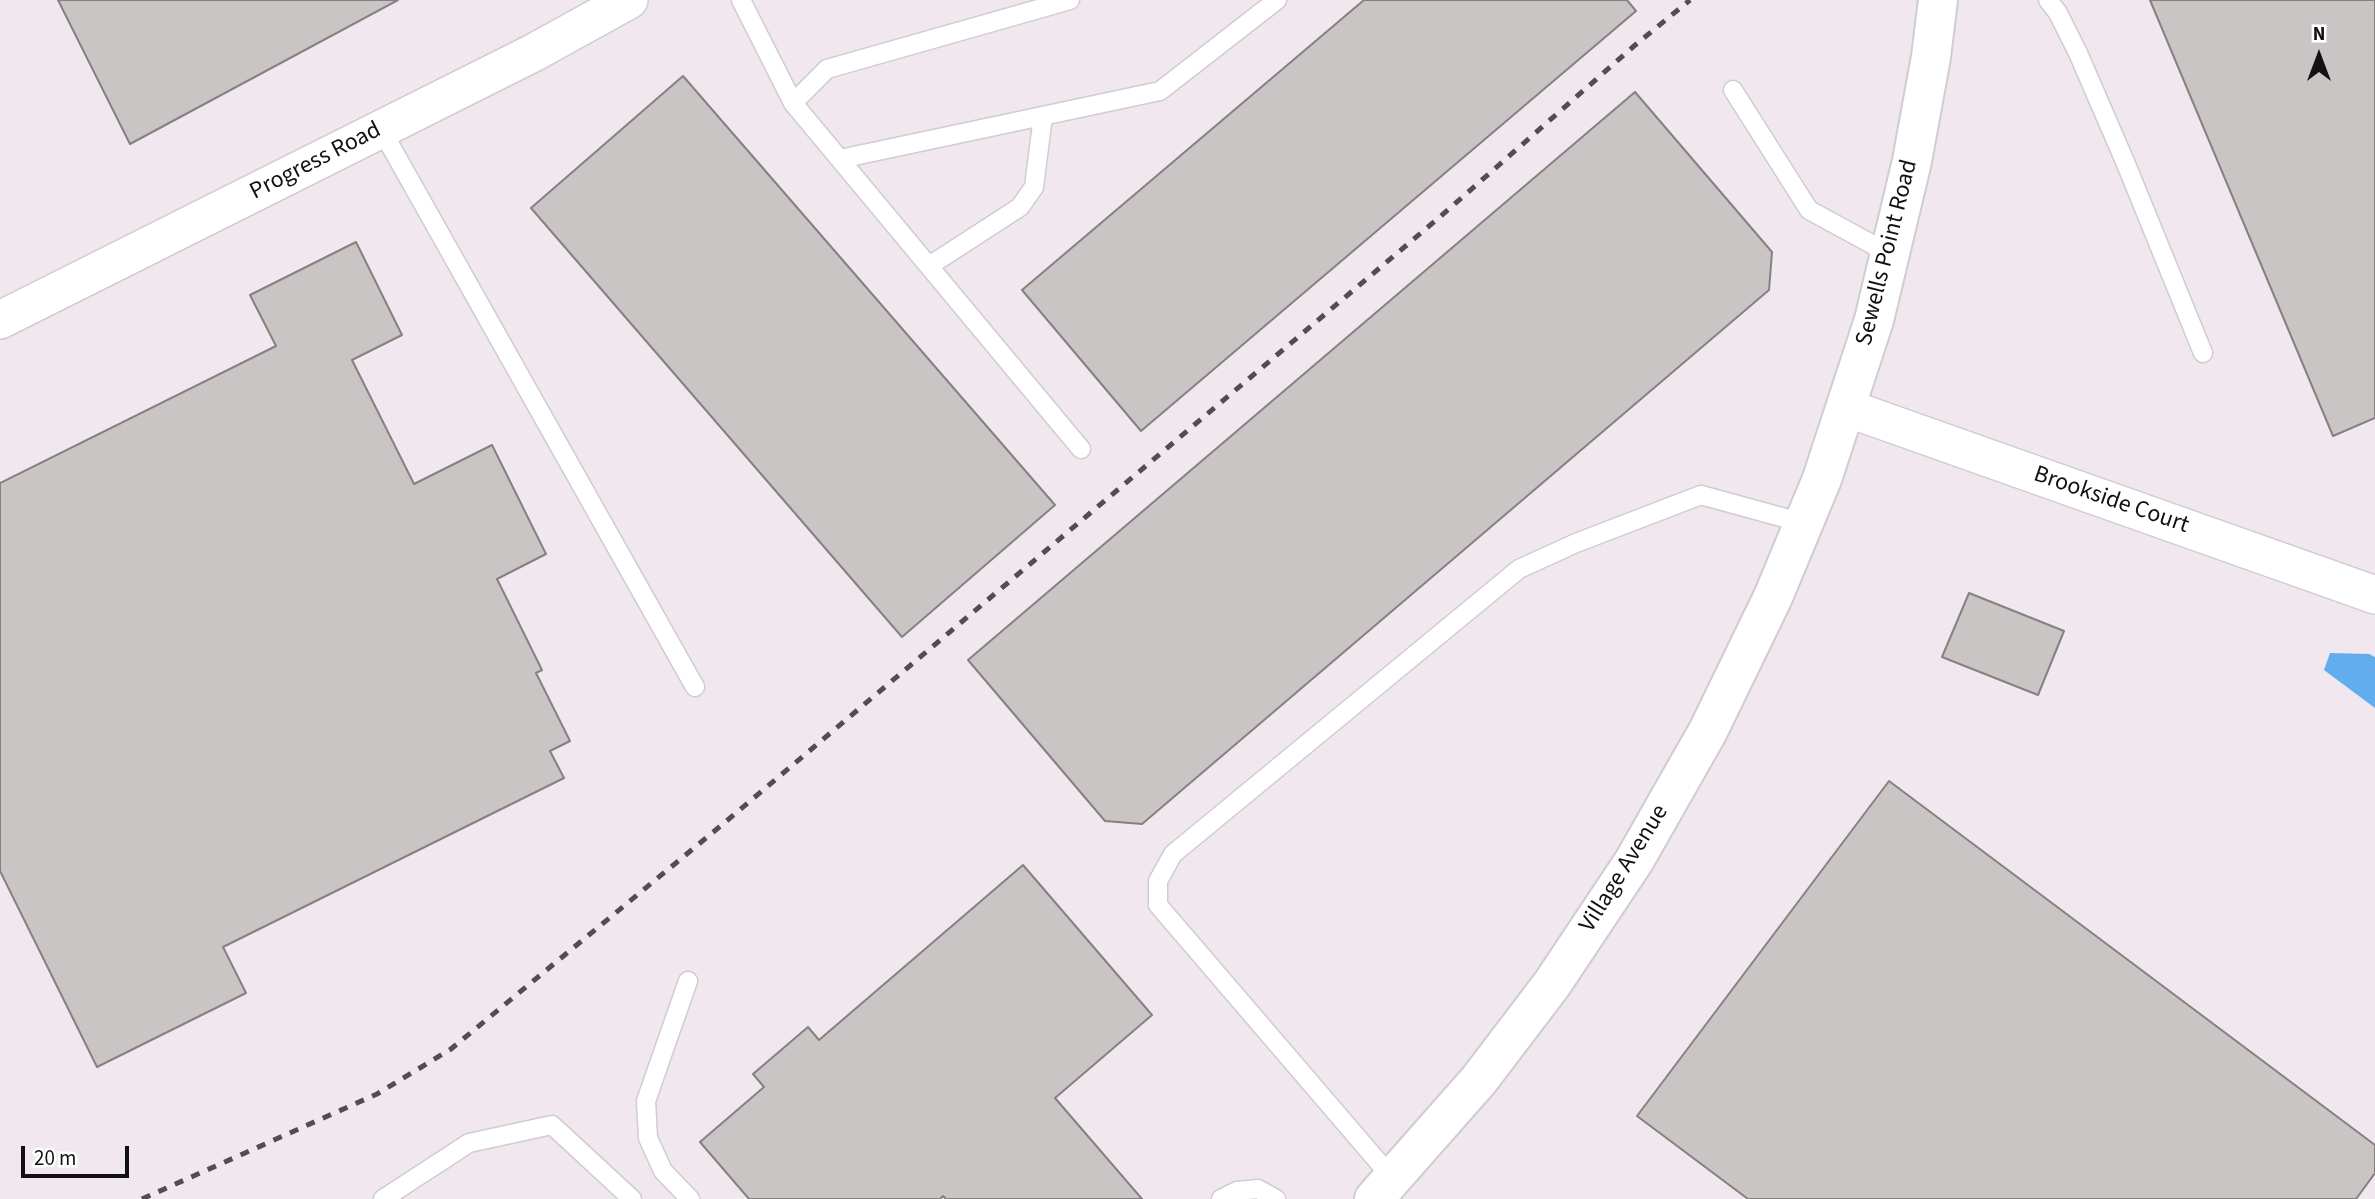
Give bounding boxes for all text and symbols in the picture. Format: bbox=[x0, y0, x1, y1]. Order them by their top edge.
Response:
north arrow bbox=[2284, 21, 2354, 91]
text: N bbox=[2313, 21, 2325, 48]
street label: Progress Road bbox=[246, 117, 386, 207]
street label: Sewells Point Road bbox=[1851, 157, 1925, 349]
street label: Brookside Court bbox=[2030, 461, 2192, 541]
street label: Village Avenue bbox=[1574, 800, 1676, 938]
scale bar bbox=[24, 1132, 133, 1176]
text: 20 m bbox=[34, 1143, 76, 1173]

